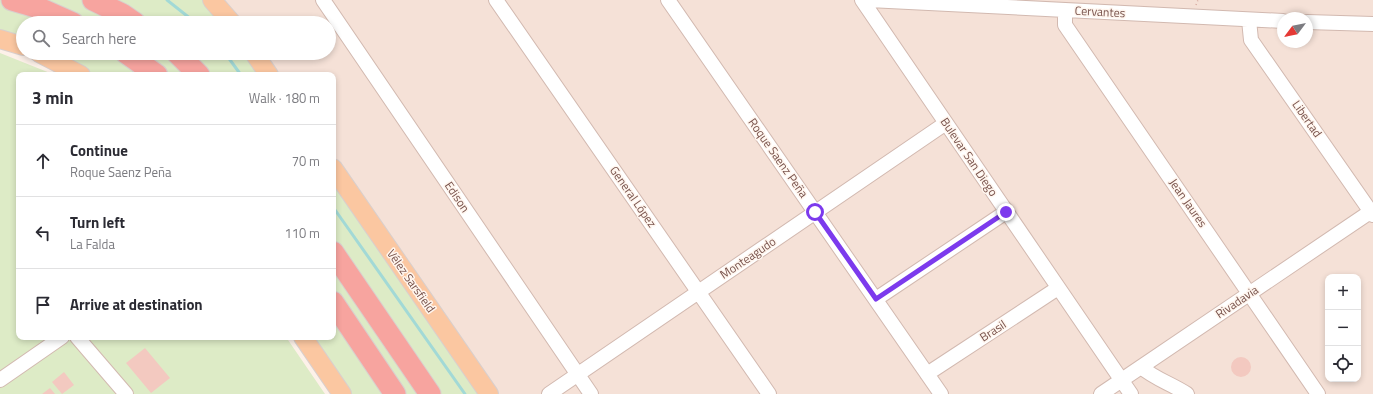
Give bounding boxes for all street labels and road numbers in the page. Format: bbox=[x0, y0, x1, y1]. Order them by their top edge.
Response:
street label: Cervantes bbox=[1074, 1, 1126, 22]
street label: Libertad bbox=[1288, 96, 1327, 141]
street label: Bulevar San Diego bbox=[936, 113, 1003, 200]
street label: Roque Saenz Peña bbox=[744, 114, 813, 202]
street label: General López bbox=[605, 162, 662, 231]
street label: Jean Jaures bbox=[1165, 174, 1213, 231]
street label: Edison bbox=[440, 177, 475, 216]
street label: Monteagudo bbox=[716, 232, 780, 283]
street label: Vélez Sarsfield bbox=[383, 245, 440, 316]
street label: Rivadavia bbox=[1211, 280, 1262, 323]
street label: Brasil bbox=[976, 315, 1010, 346]

